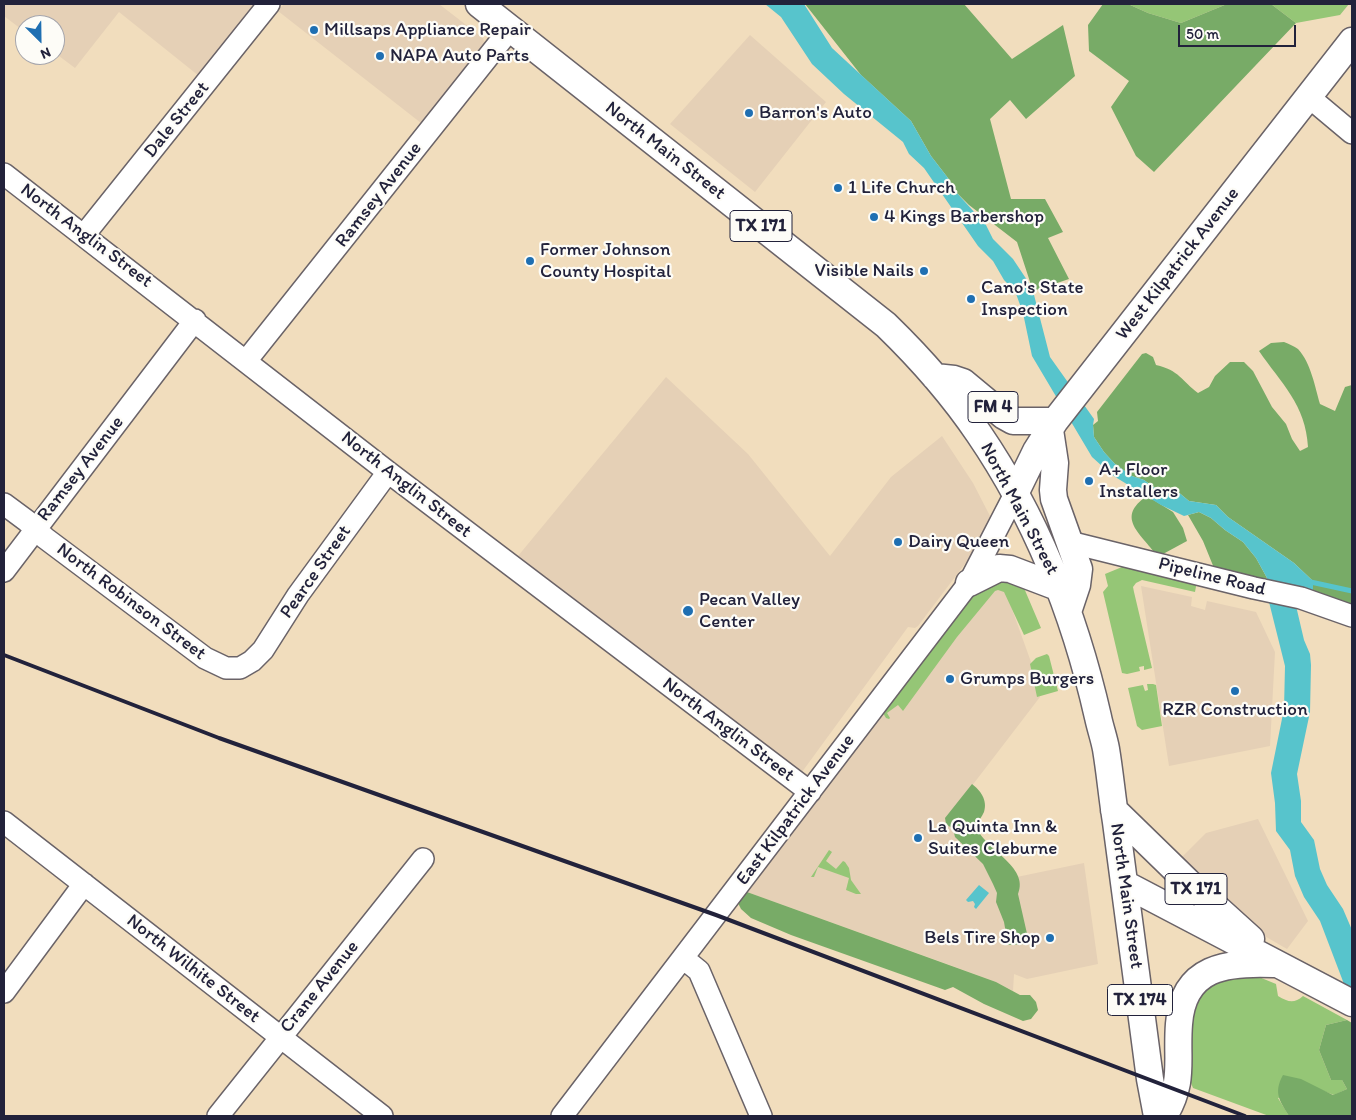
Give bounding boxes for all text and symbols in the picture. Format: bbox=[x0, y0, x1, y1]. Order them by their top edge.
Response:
north arrow bbox=[15, 15, 65, 65]
scale bar bbox=[1181, 15, 1298, 47]
place label: Millsaps Appliance Repair bbox=[324, 19, 531, 41]
marker: Millsaps Appliance Repair bbox=[308, 24, 320, 36]
text: 50 m bbox=[1186, 25, 1219, 43]
text: N bbox=[38, 44, 53, 63]
place label: NAPA Auto Parts bbox=[390, 45, 529, 67]
marker: NAPA Auto Parts bbox=[374, 50, 386, 62]
street label: Dale Street bbox=[139, 77, 215, 163]
street label: North Main Street bbox=[600, 97, 730, 205]
place label: Barron's Auto bbox=[759, 102, 872, 124]
marker: Barron's Auto bbox=[743, 107, 755, 119]
street label: Ramsey Avenue bbox=[331, 138, 427, 252]
place label: 1 Life Church bbox=[848, 177, 955, 199]
street label: North Anglin Street bbox=[15, 179, 157, 293]
marker: 1 Life Church bbox=[832, 182, 844, 194]
street label: West Kilpatrick Avenue bbox=[1111, 183, 1245, 345]
place label: 4 Kings Barbershop bbox=[884, 206, 1044, 228]
road number: TX 171 bbox=[730, 210, 792, 242]
marker: 4 Kings Barbershop bbox=[868, 211, 880, 223]
place label: Former Johnson County Hospital bbox=[540, 239, 671, 283]
marker: Former Johnson County Hospital bbox=[524, 255, 536, 267]
place label: Visible Nails bbox=[815, 260, 914, 282]
marker: Visible Nails bbox=[918, 265, 930, 277]
place label: Cano's State Inspection bbox=[981, 277, 1084, 321]
marker: Cano's State Inspection bbox=[965, 293, 977, 305]
road number: FM 4 bbox=[968, 392, 1018, 422]
street label: Ramsey Avenue bbox=[33, 412, 129, 526]
street label: North Anglin Street bbox=[336, 427, 476, 543]
street label: North Main Street bbox=[975, 439, 1063, 579]
place label: A+ Floor Installers bbox=[1099, 459, 1178, 503]
marker: A+ Floor Installers bbox=[1083, 475, 1095, 487]
street label: Pearce Street bbox=[276, 521, 356, 623]
place label: Dairy Queen bbox=[908, 531, 1009, 553]
marker: Dairy Queen bbox=[892, 536, 904, 548]
street label: North Robinson Street bbox=[52, 538, 210, 666]
street label: Pipeline Road bbox=[1156, 553, 1268, 601]
place label: Pecan Valley Center bbox=[699, 589, 800, 633]
marker: Pecan Valley Center bbox=[681, 604, 695, 618]
place label: Grumps Burgers bbox=[960, 668, 1094, 690]
street label: North Anglin Street bbox=[657, 673, 799, 787]
marker: Grumps Burgers bbox=[944, 673, 956, 685]
marker: RZR Construction bbox=[1229, 685, 1241, 697]
place label: RZR Construction bbox=[1162, 699, 1308, 721]
street label: East Kilpatrick Avenue bbox=[732, 730, 860, 890]
place label: La Quinta Inn & Suites Cleburne bbox=[928, 816, 1057, 860]
street label: North Main Street bbox=[1105, 822, 1147, 970]
marker: La Quinta Inn & Suites Cleburne bbox=[912, 832, 924, 844]
road number: TX 171 bbox=[1165, 874, 1227, 904]
street label: North Wilhite Street bbox=[122, 910, 264, 1028]
place label: Bels Tire Shop bbox=[924, 927, 1040, 949]
marker: Bels Tire Shop bbox=[1044, 932, 1056, 944]
street label: Crane Avenue bbox=[276, 936, 364, 1038]
road number: TX 174 bbox=[1108, 984, 1172, 1016]

